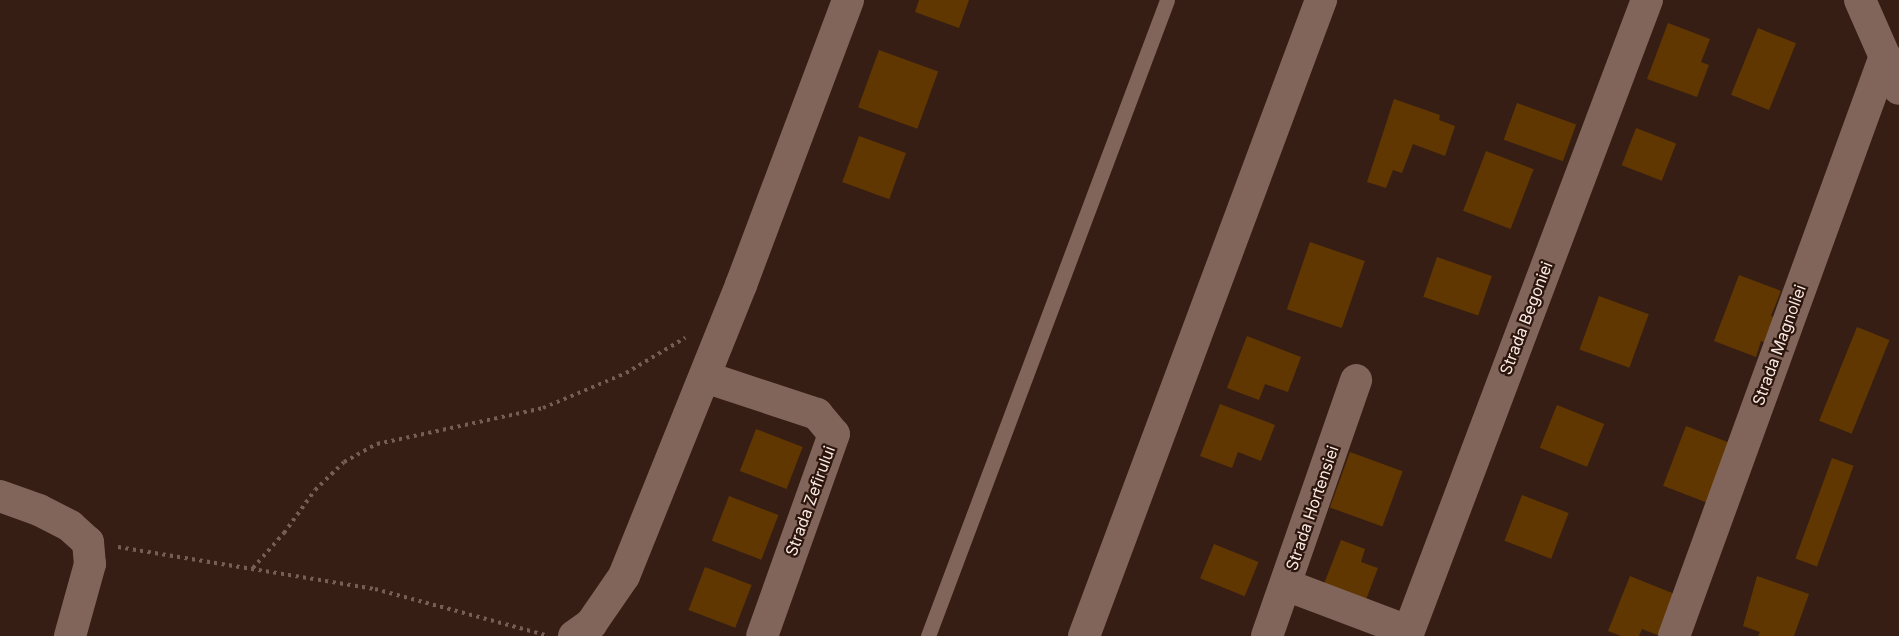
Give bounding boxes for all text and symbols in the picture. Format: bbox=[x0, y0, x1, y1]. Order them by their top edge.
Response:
street label: Strada Begoniei bbox=[1496, 259, 1556, 377]
street label: Strada Magnoliei bbox=[1748, 282, 1810, 408]
street label: Strada Zefirului bbox=[781, 443, 839, 559]
street label: Strada Hortensiei bbox=[1282, 443, 1342, 573]

